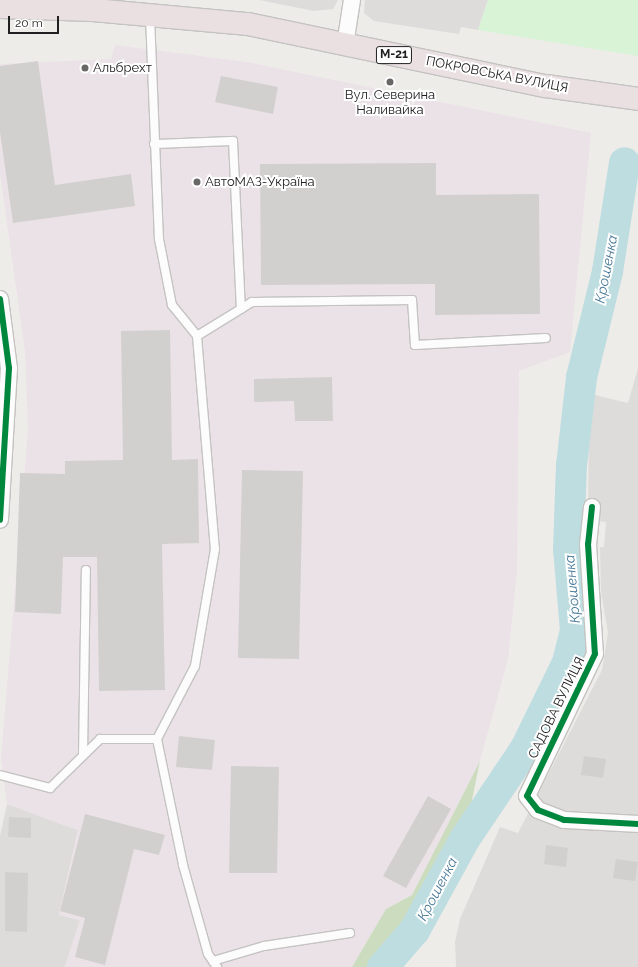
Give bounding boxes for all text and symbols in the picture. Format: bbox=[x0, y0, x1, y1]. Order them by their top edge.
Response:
scale bar bbox=[10, 8, 61, 34]
text: 20 m bbox=[15, 16, 43, 30]
road number: М-21 bbox=[375, 45, 413, 65]
street label: ПОКРОВСЬКА ВУЛИЦЯ bbox=[424, 54, 570, 96]
place label: Альбрехт bbox=[93, 60, 152, 76]
marker: Альбрехт bbox=[80, 63, 90, 73]
marker: Вул. Северина Наливайка bbox=[385, 77, 395, 87]
place label: Вул. Северина Наливайка bbox=[345, 88, 435, 119]
place label: АвтоМАЗ-Україна bbox=[205, 174, 315, 190]
marker: АвтоМАЗ-Україна bbox=[192, 177, 202, 187]
water label: Крошенка bbox=[591, 234, 621, 304]
water label: Крошенка bbox=[561, 554, 583, 624]
street label: САДОВА ВУЛИЦЯ bbox=[526, 654, 588, 762]
water label: Крошенка bbox=[413, 855, 461, 923]

